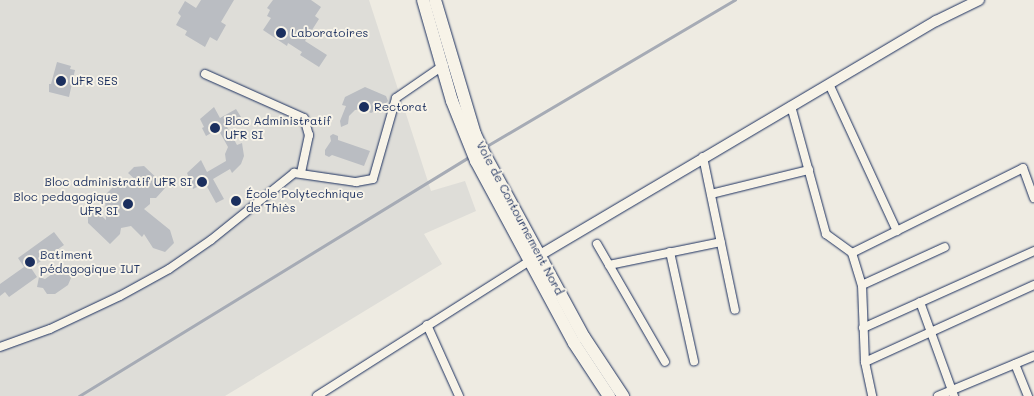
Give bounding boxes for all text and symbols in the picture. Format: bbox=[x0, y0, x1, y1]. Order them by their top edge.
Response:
place label: Laboratoires bbox=[291, 26, 368, 40]
marker: Laboratoires bbox=[275, 27, 287, 39]
place label: UFR SES bbox=[71, 74, 118, 88]
marker: UFR SES bbox=[55, 75, 67, 87]
place label: Rectorat bbox=[374, 100, 427, 114]
marker: Rectorat bbox=[358, 101, 370, 113]
place label: Bloc Administratif UFR SI bbox=[225, 114, 331, 142]
marker: Bloc Administratif UFR SI bbox=[209, 122, 221, 134]
street label: Voie de Contournement Nord bbox=[473, 139, 567, 297]
place label: Bloc administratif UFR SI bbox=[45, 175, 192, 189]
marker: Bloc administratif UFR SI bbox=[196, 176, 208, 188]
place label: École Polytechnique de Thiès bbox=[246, 187, 364, 215]
place label: Bloc pedagogique UFR SI bbox=[13, 190, 118, 218]
marker: École Polytechnique de Thiès bbox=[230, 195, 242, 207]
marker: Bloc pedagogique UFR SI bbox=[122, 198, 134, 210]
place label: Batiment pédagogique IUT bbox=[40, 248, 140, 276]
marker: Batiment pédagogique IUT bbox=[24, 256, 36, 268]

